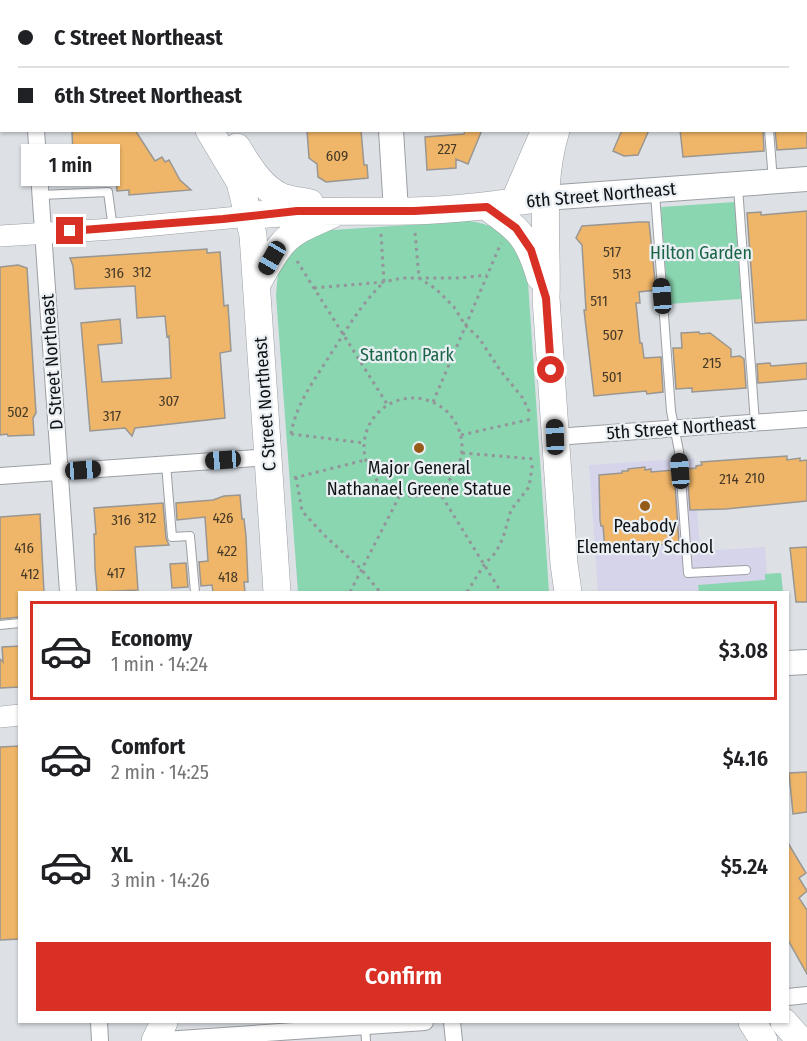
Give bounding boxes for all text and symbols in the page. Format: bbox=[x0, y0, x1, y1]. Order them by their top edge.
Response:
text: C Street Northeast bbox=[54, 24, 223, 51]
text: 6th Street Northeast bbox=[54, 82, 242, 109]
house number: 227 bbox=[437, 140, 457, 158]
callout: 1 min bbox=[20, 144, 119, 186]
house number: 609 bbox=[326, 147, 348, 165]
text: 1 min bbox=[49, 153, 92, 177]
street label: 6th Street Northeast bbox=[525, 177, 677, 212]
route end bbox=[56, 217, 83, 244]
car bbox=[255, 238, 289, 278]
park label: Hilton Garden bbox=[650, 242, 752, 264]
house number: 517 bbox=[603, 243, 621, 261]
house number: 312 bbox=[133, 263, 152, 281]
house number: 316 bbox=[104, 264, 124, 282]
house number: 513 bbox=[613, 265, 632, 283]
car bbox=[652, 277, 672, 315]
house number: 511 bbox=[590, 292, 608, 310]
street label: D Street Northeast bbox=[36, 293, 68, 431]
house number: 507 bbox=[603, 326, 623, 344]
street label: C Street Northeast bbox=[249, 336, 281, 472]
park label: Stanton Park bbox=[360, 344, 454, 366]
house number: 215 bbox=[702, 354, 722, 372]
route start bbox=[537, 356, 564, 383]
house number: 501 bbox=[602, 368, 622, 386]
house number: 307 bbox=[159, 392, 179, 410]
house number: 502 bbox=[7, 403, 29, 421]
house number: 317 bbox=[103, 407, 121, 425]
street label: 5th Street Northeast bbox=[606, 412, 756, 444]
car bbox=[545, 419, 565, 455]
marker: Major General Nathanael Greene Statue bbox=[412, 441, 426, 455]
car bbox=[204, 450, 242, 470]
car bbox=[670, 452, 690, 490]
place label: Major General Nathanael Greene Statue bbox=[327, 457, 511, 500]
car bbox=[64, 460, 102, 480]
house number: 210 bbox=[745, 469, 765, 487]
house number: 214 bbox=[719, 470, 739, 488]
marker: Peabody Elementary School bbox=[638, 499, 652, 513]
house number: 312 bbox=[138, 509, 157, 527]
house number: 426 bbox=[212, 509, 234, 527]
house number: 316 bbox=[111, 511, 131, 529]
place label: Peabody Elementary School bbox=[576, 515, 714, 558]
house number: 416 bbox=[14, 539, 34, 557]
house number: 422 bbox=[217, 542, 238, 560]
house number: 417 bbox=[107, 564, 125, 582]
house number: 412 bbox=[21, 565, 40, 583]
house number: 418 bbox=[218, 568, 238, 586]
icon: car bbox=[39, 624, 93, 678]
text: Economy bbox=[111, 625, 192, 652]
text: $3.08 bbox=[719, 637, 768, 664]
text: 1 min · 14:24 bbox=[111, 652, 208, 676]
icon: car bbox=[39, 732, 93, 786]
text: Comfort bbox=[111, 733, 185, 760]
text: $4.16 bbox=[723, 745, 768, 772]
text: 2 min · 14:25 bbox=[111, 760, 209, 784]
icon: car bbox=[39, 840, 93, 894]
text: XL bbox=[111, 841, 133, 868]
text: $5.24 bbox=[721, 853, 768, 880]
text: 3 min · 14:26 bbox=[111, 868, 210, 892]
button: Confirm bbox=[36, 942, 771, 1011]

